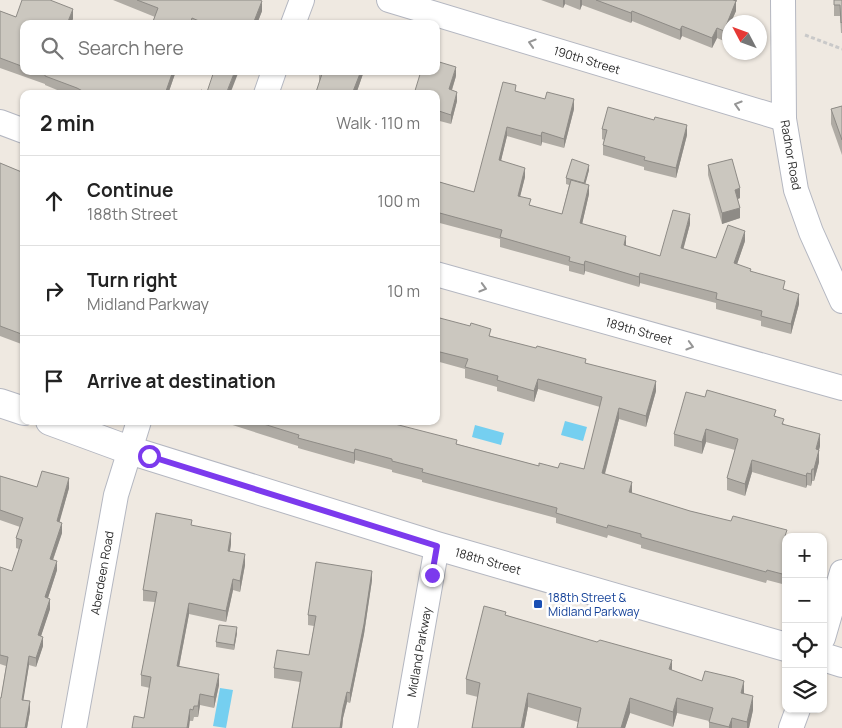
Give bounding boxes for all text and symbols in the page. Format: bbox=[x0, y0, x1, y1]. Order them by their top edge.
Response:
north arrow bbox=[722, 15, 767, 60]
search box bbox=[20, 20, 440, 75]
icon: search bbox=[38, 34, 66, 62]
text: Search here bbox=[78, 35, 184, 61]
one-way arrow bbox=[528, 39, 536, 49]
street label: 190th Street bbox=[552, 42, 623, 78]
one-way arrow bbox=[734, 101, 742, 111]
text: 2 min bbox=[40, 109, 95, 137]
text: Walk · 110 m bbox=[336, 112, 420, 134]
street label: Radnor Road bbox=[776, 119, 806, 191]
text: Continue bbox=[87, 177, 173, 203]
icon: ahead bbox=[40, 187, 68, 215]
text: 100 m bbox=[377, 190, 420, 212]
text: 188th Street bbox=[87, 203, 178, 225]
text: Turn right bbox=[87, 267, 177, 293]
icon: right bbox=[40, 277, 68, 305]
text: 10 m bbox=[387, 280, 420, 302]
one-way arrow bbox=[479, 282, 487, 292]
text: Midland Parkway bbox=[87, 293, 209, 315]
street label: 189th Street bbox=[604, 313, 675, 349]
one-way arrow bbox=[686, 340, 694, 350]
icon: arrive bbox=[40, 367, 68, 395]
text: Arrive at destination bbox=[87, 368, 276, 394]
route start bbox=[138, 445, 161, 468]
street label: Aberdeen Road bbox=[86, 530, 118, 616]
map controls bbox=[782, 533, 827, 713]
button: + bbox=[782, 533, 827, 578]
street label: 188th Street bbox=[453, 543, 523, 579]
route end bbox=[421, 564, 444, 587]
button: − bbox=[782, 578, 827, 623]
place label: 188th Street & Midland Parkway bbox=[548, 589, 640, 620]
marker: 188th Street & Midland Parkway bbox=[532, 598, 544, 610]
street label: Midland Parkway bbox=[403, 605, 435, 699]
button: locate bbox=[782, 623, 827, 668]
button: layers bbox=[782, 668, 827, 713]

